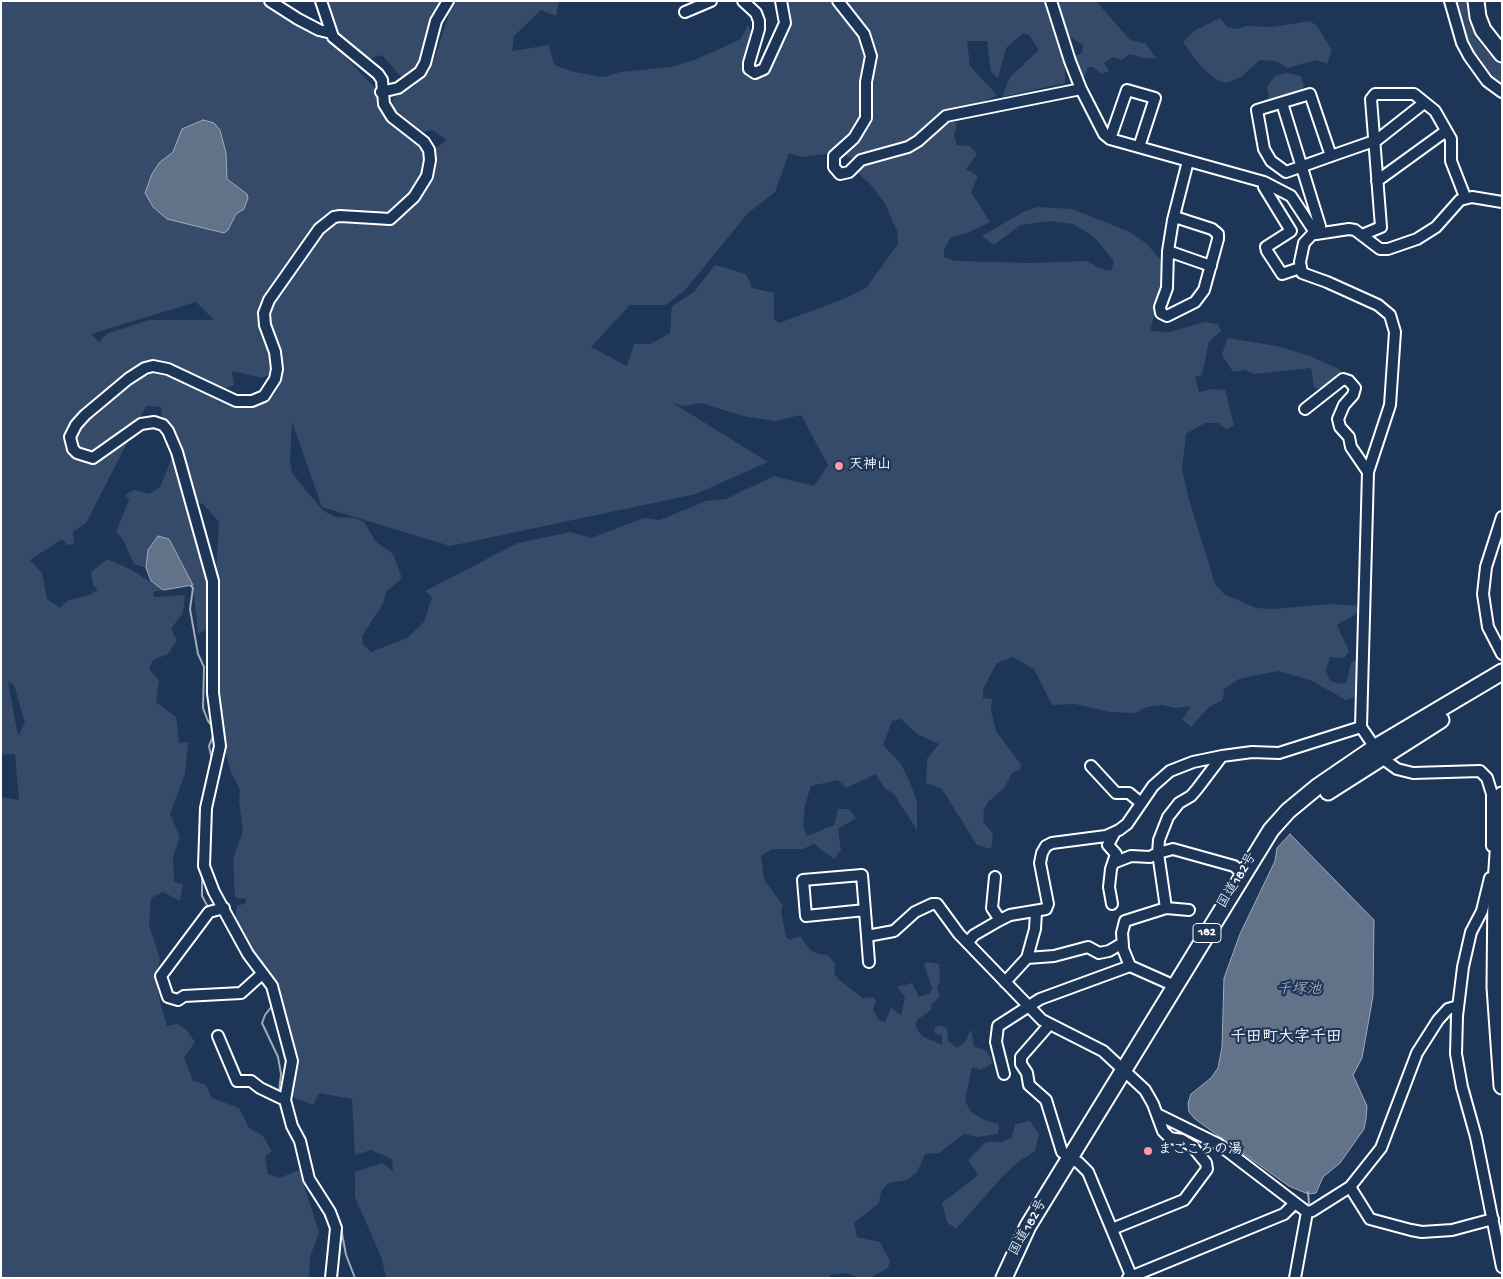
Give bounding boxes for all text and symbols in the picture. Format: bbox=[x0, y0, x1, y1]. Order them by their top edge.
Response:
place label: 天神山 bbox=[849, 458, 891, 474]
marker: 天神山 bbox=[833, 460, 845, 472]
street label: 国道182号 bbox=[1215, 850, 1261, 912]
road number: 182 bbox=[1193, 924, 1221, 942]
water label: 千塚池 bbox=[1277, 982, 1321, 1000]
district label: 千田町大字千田 bbox=[1230, 1029, 1342, 1049]
place label: まごころの湯 bbox=[1158, 1143, 1242, 1159]
marker: まごころの湯 bbox=[1142, 1145, 1154, 1157]
street label: 国道182号 bbox=[1007, 1197, 1051, 1259]

